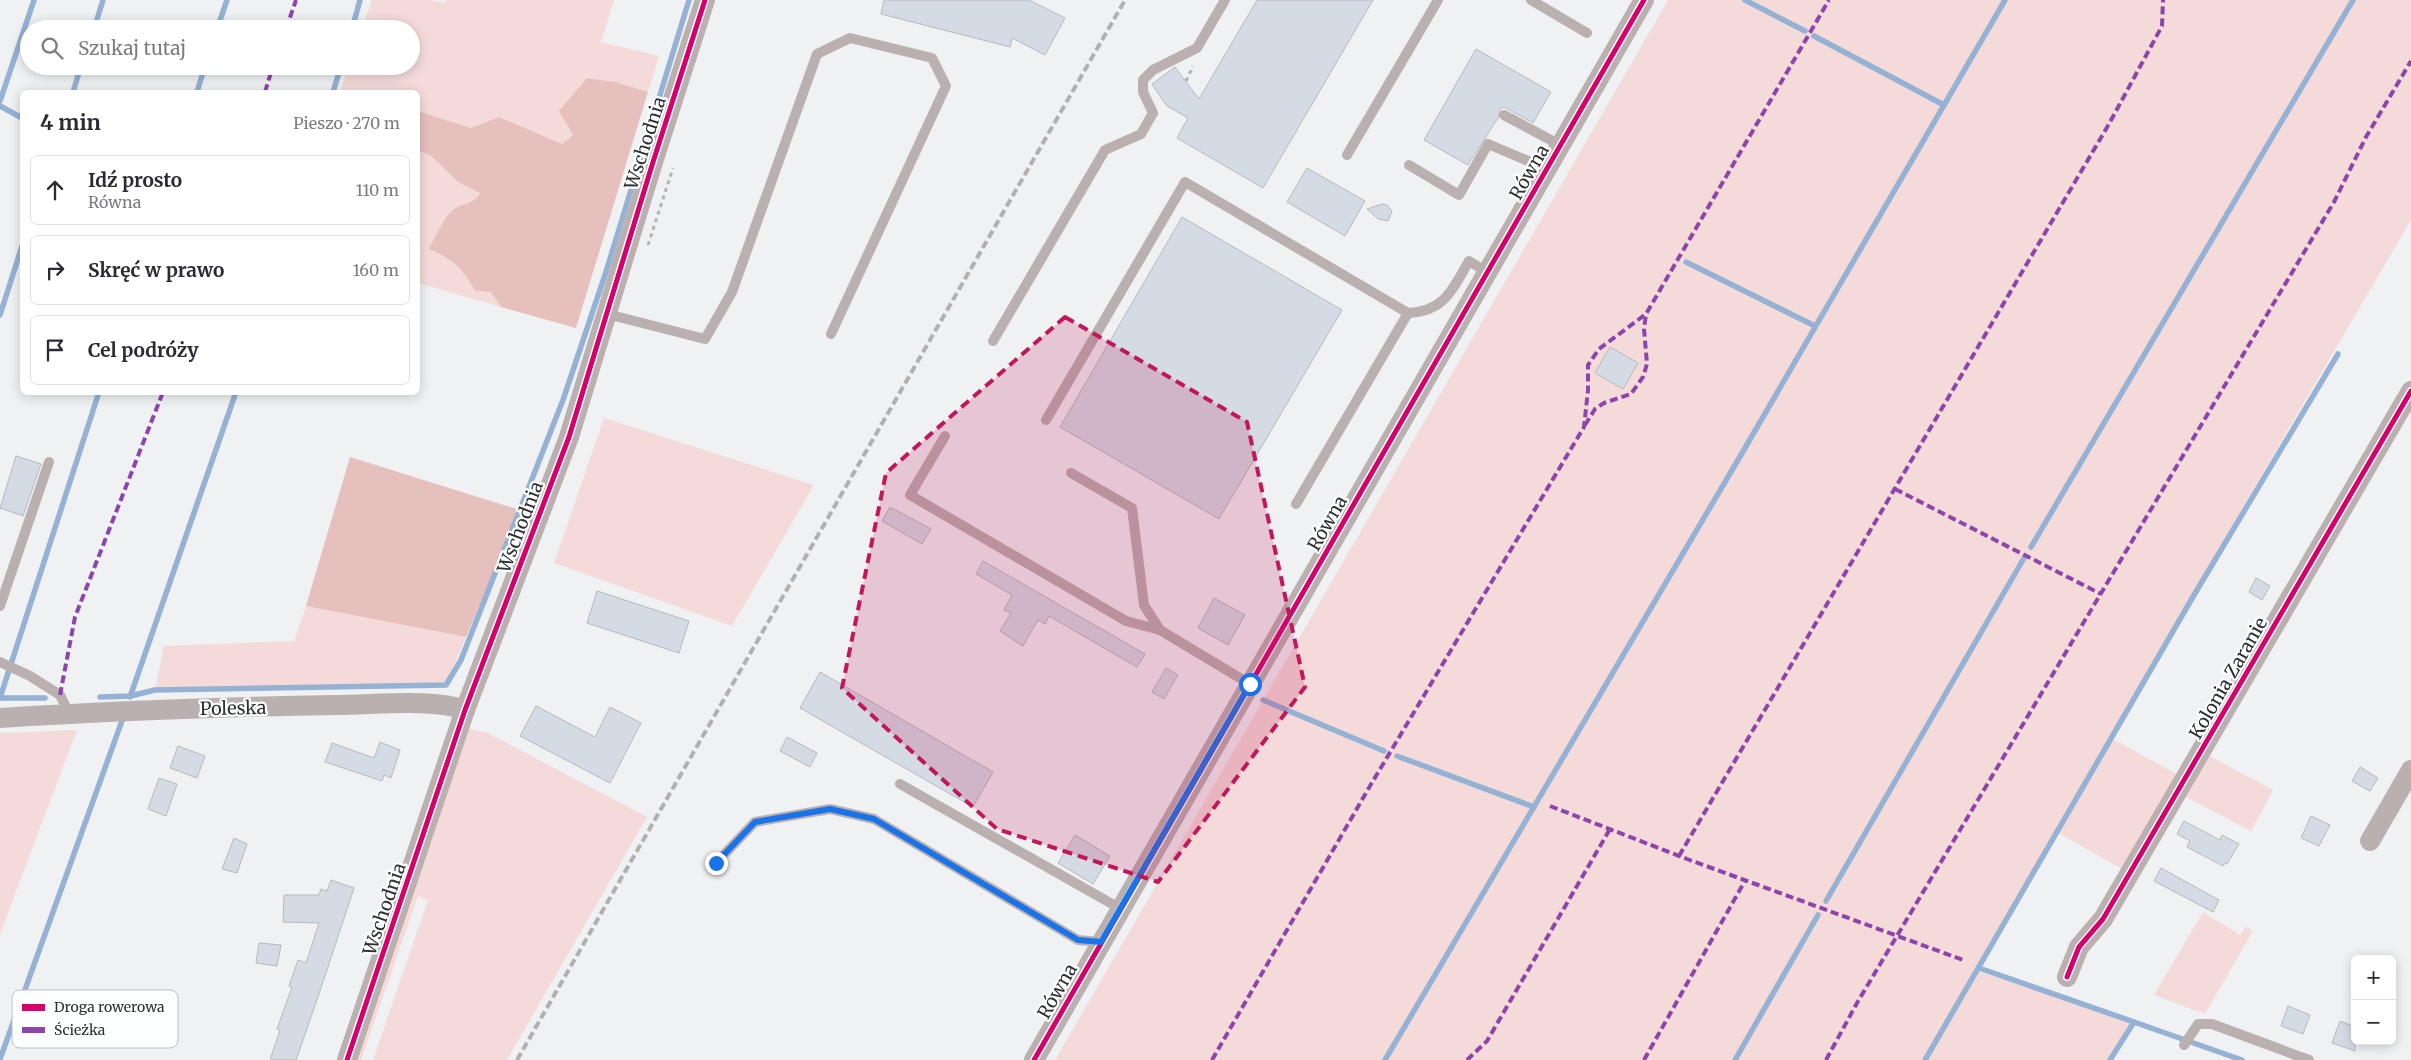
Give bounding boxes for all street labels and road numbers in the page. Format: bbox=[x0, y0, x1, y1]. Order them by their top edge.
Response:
street label: Wschodnia bbox=[619, 93, 671, 193]
street label: Równa bbox=[1504, 140, 1554, 204]
street label: Wschodnia bbox=[492, 478, 548, 577]
street label: Równa bbox=[1302, 491, 1352, 555]
street label: Kolonia Zaranie bbox=[2184, 613, 2272, 743]
street label: Poleska bbox=[200, 696, 267, 720]
street label: Wschodnia bbox=[357, 860, 411, 959]
street label: Równa bbox=[1032, 959, 1082, 1023]

